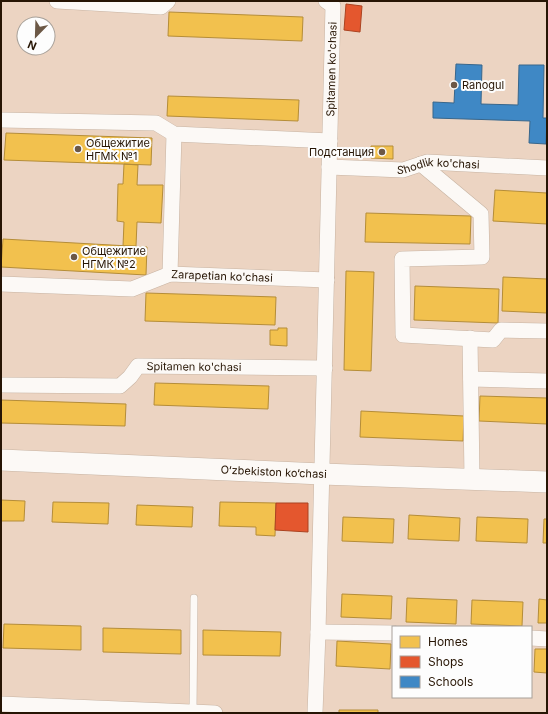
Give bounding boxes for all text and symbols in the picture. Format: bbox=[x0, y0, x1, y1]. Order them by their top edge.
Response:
north arrow bbox=[16, 16, 56, 56]
street label: Spitamen ko'chasi bbox=[323, 22, 340, 117]
text: N bbox=[25, 37, 39, 53]
place label: Ranogul bbox=[462, 78, 504, 92]
marker: Ranogul bbox=[449, 80, 459, 90]
place label: Общежитие НГМК №1 bbox=[86, 136, 150, 163]
marker: Общежитие НГМК №1 bbox=[73, 144, 83, 154]
place label: Подстанция bbox=[309, 145, 374, 159]
marker: Подстанция bbox=[377, 147, 387, 157]
street label: Shodlik ko'chasi bbox=[397, 155, 480, 177]
place label: Общежитие НГМК №2 bbox=[82, 244, 146, 271]
marker: Общежитие НГМК №2 bbox=[69, 252, 79, 262]
street label: Zarapetian ko'chasi bbox=[171, 267, 273, 285]
street label: Spitamen ko'chasi bbox=[146, 359, 241, 374]
street label: O‘zbekiston ko‘chasi bbox=[220, 463, 327, 481]
legend bbox=[392, 626, 532, 698]
text: Homes bbox=[428, 634, 468, 649]
text: Shops bbox=[428, 654, 464, 669]
text: Schools bbox=[428, 674, 473, 689]

